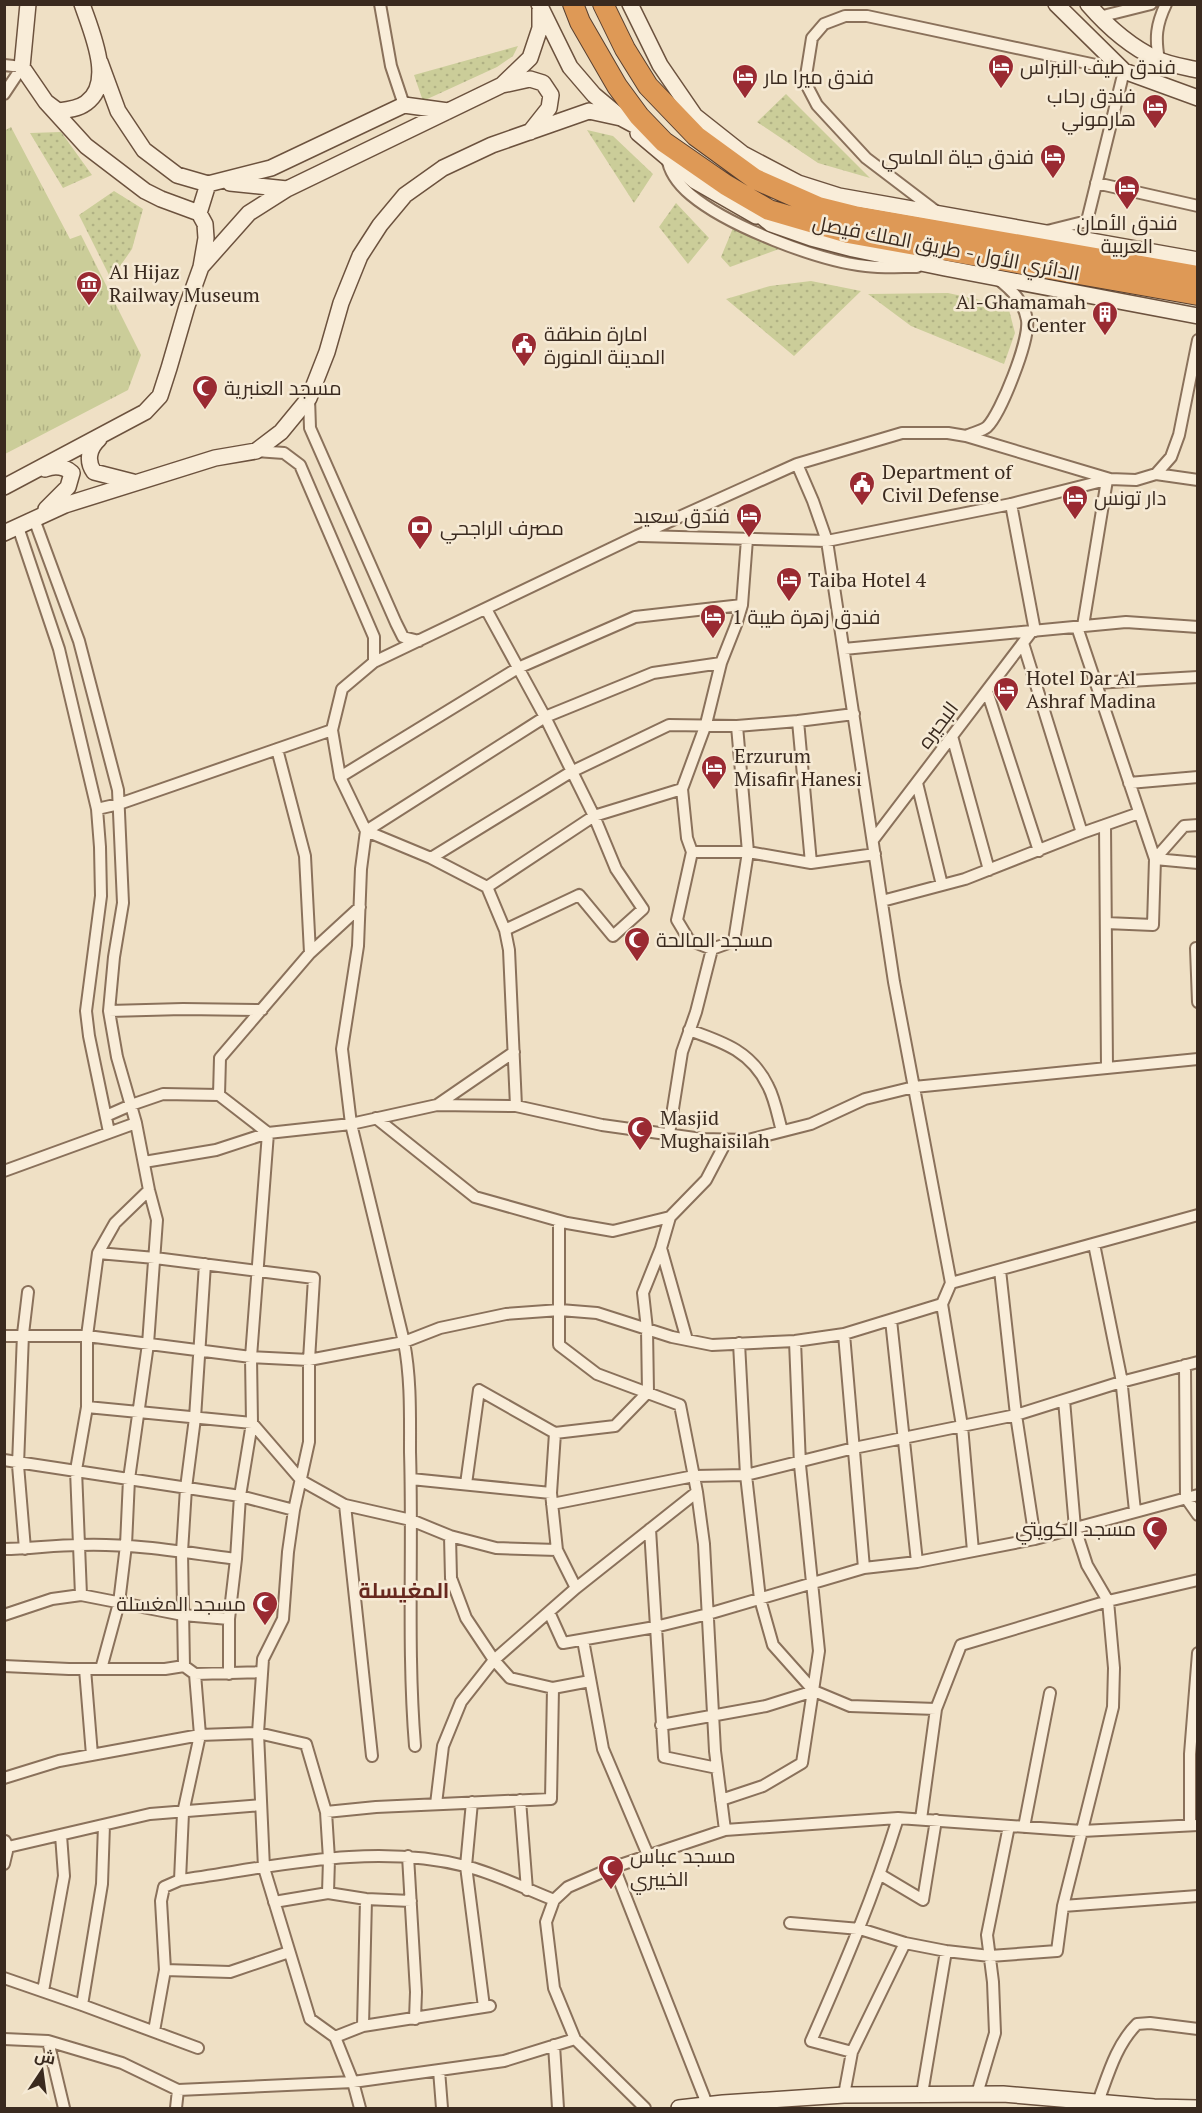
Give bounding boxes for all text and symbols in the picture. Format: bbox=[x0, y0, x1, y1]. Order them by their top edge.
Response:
hotel icon: فندق طيف النبراس bbox=[986, 52, 1016, 90]
place label: فندق طيف النبراس bbox=[1020, 53, 1176, 80]
hotel icon: فندق ميرا مار bbox=[730, 62, 760, 100]
place label: فندق ميرا مار bbox=[763, 63, 874, 90]
place label: فندق رحاب هارموني bbox=[1047, 82, 1136, 135]
hotel icon: فندق رحاب هارموني bbox=[1140, 92, 1170, 130]
hotel icon: فندق حياة الماسي bbox=[1038, 142, 1068, 180]
place label: فندق حياة الماسي bbox=[881, 143, 1034, 172]
hotel icon: فندق الأمان العربية bbox=[1112, 173, 1142, 211]
street label: الدائري الأول - طريق الملك فيصل bbox=[810, 208, 1082, 290]
place label: فندق الأمان العربية bbox=[1076, 209, 1178, 259]
place label: Al Hijaz Railway Museum bbox=[109, 258, 260, 308]
museum icon: Al Hijaz Railway Museum bbox=[74, 269, 104, 307]
place label: Al-Ghamamah Center bbox=[956, 288, 1086, 338]
building icon: Al-Ghamamah Center bbox=[1090, 299, 1120, 337]
place label: امارة منطقة المدينة المنورة bbox=[544, 320, 665, 370]
public building icon: امارة منطقة المدينة المنورة bbox=[509, 330, 539, 368]
mosque icon: مسجد العنبرية bbox=[190, 373, 220, 411]
place label: مسجد العنبرية bbox=[224, 374, 342, 401]
place label: Department of Civil Defense bbox=[882, 458, 1013, 508]
public building icon: Department of Civil Defense bbox=[847, 469, 877, 507]
hotel icon: دار تونس bbox=[1060, 483, 1090, 521]
place label: دار تونس bbox=[1094, 484, 1166, 511]
hotel icon: فندق سعيد bbox=[734, 501, 764, 539]
place label: فندق سعيد bbox=[633, 502, 730, 529]
bank icon: مصرف الراجحي bbox=[405, 513, 435, 551]
place label: مصرف الراجحي bbox=[440, 514, 564, 544]
hotel icon: Taiba Hotel 4 bbox=[774, 565, 804, 603]
place label: Taiba Hotel 4 bbox=[808, 566, 927, 593]
hotel icon: فندق زهرة طيبة 1 bbox=[698, 602, 728, 640]
place label: فندق زهرة طيبة 1 bbox=[732, 603, 880, 630]
place label: Hotel Dar Al Ashraf Madina bbox=[1026, 664, 1156, 714]
hotel icon: Hotel Dar Al Ashraf Madina bbox=[991, 675, 1021, 713]
street label: البحيره bbox=[911, 696, 964, 754]
place label: Erzurum Misafir Hanesi bbox=[734, 742, 862, 792]
hotel icon: Erzurum Misafir Hanesi bbox=[699, 753, 729, 791]
mosque icon: مسجد المالحة bbox=[622, 925, 652, 963]
place label: مسجد المالحة bbox=[656, 926, 773, 953]
place label: Masjid Mughaisilah bbox=[660, 1104, 770, 1154]
mosque icon: Masjid Mughaisilah bbox=[625, 1114, 655, 1152]
mosque icon: مسجد الكويتي bbox=[1140, 1514, 1170, 1552]
place label: مسجد الكويتي bbox=[1015, 1515, 1136, 1545]
district label: المغيسلة bbox=[359, 1576, 449, 1604]
mosque icon: مسجد المغسلة bbox=[250, 1589, 280, 1627]
place label: مسجد المغسلة bbox=[116, 1590, 246, 1617]
place label: مسجد عباس الخيبري bbox=[630, 1842, 736, 1895]
mosque icon: مسجد عباس الخيبري bbox=[596, 1853, 626, 1891]
north arrow bbox=[12, 2041, 72, 2101]
text: ش bbox=[33, 2043, 58, 2069]

